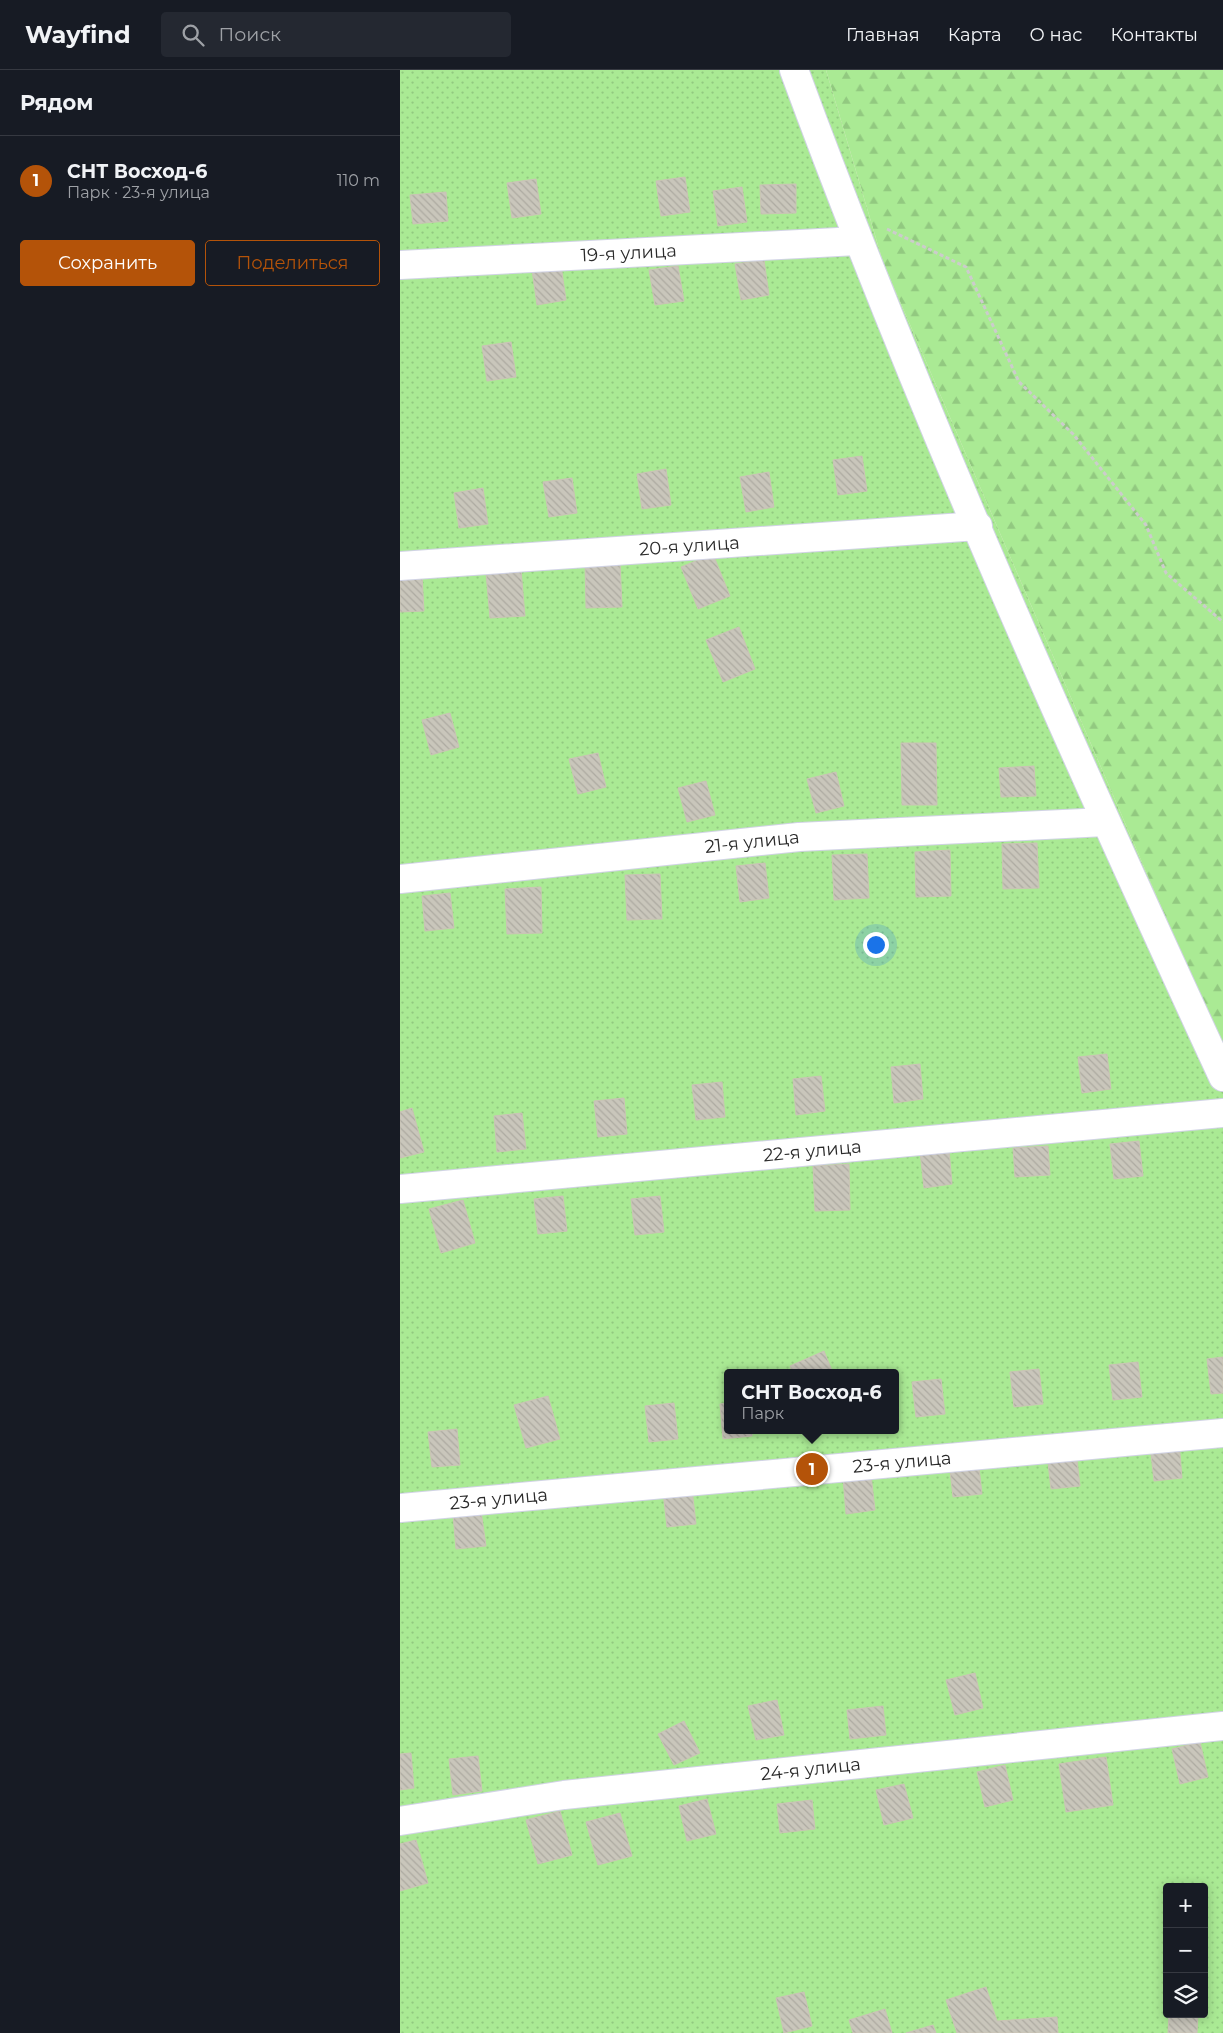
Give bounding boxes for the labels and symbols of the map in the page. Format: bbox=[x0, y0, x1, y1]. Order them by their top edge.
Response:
street label: 19-я улица bbox=[580, 239, 677, 266]
street label: 20-я улица bbox=[638, 532, 740, 560]
street label: 21-я улица bbox=[704, 826, 800, 858]
your location bbox=[863, 932, 889, 958]
street label: 22-я улица bbox=[762, 1135, 862, 1166]
street label: 23-я улица bbox=[852, 1447, 952, 1478]
pin: 1 bbox=[796, 1450, 828, 1488]
street label: 23-я улица bbox=[448, 1484, 549, 1514]
street label: 24-я улица bbox=[760, 1753, 862, 1785]

